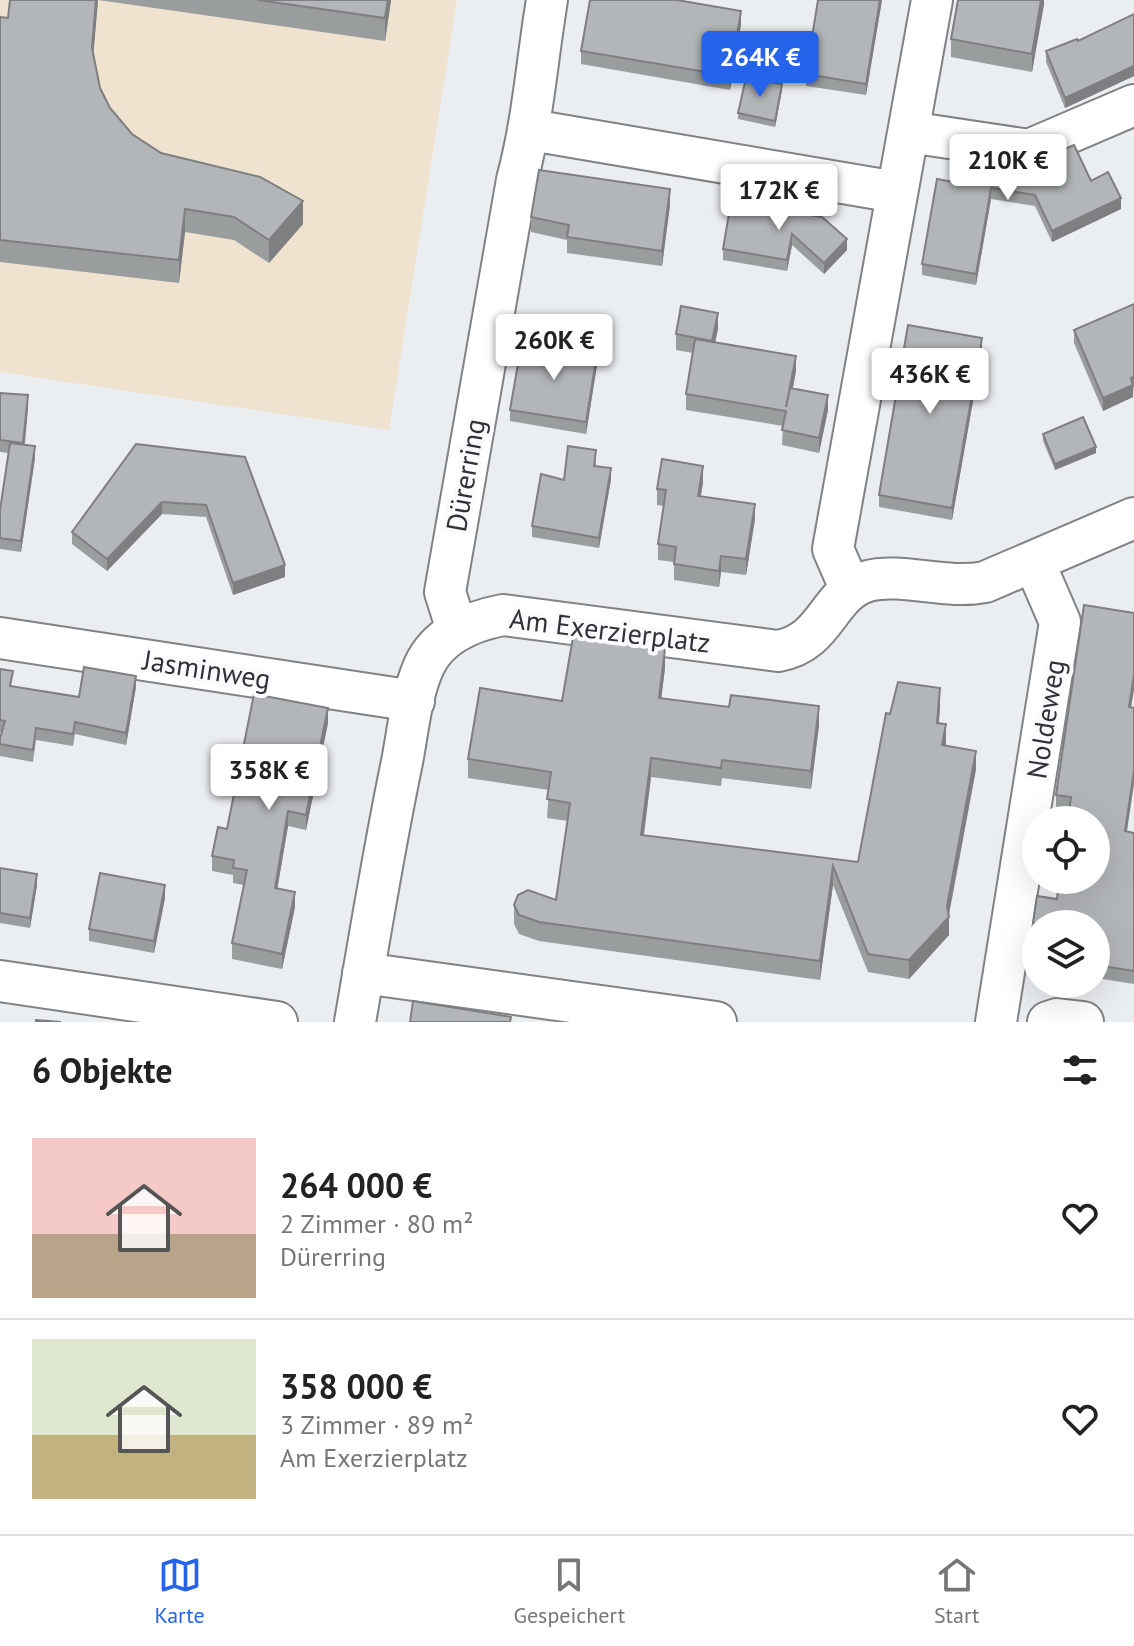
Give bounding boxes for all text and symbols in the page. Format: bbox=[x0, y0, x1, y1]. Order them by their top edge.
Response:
pin: 264K € bbox=[695, 31, 825, 99]
text: 264K € bbox=[720, 40, 800, 73]
pin: 210K € bbox=[943, 134, 1073, 202]
text: 210K € bbox=[968, 143, 1048, 176]
pin: 172K € bbox=[714, 164, 844, 232]
text: 172K € bbox=[739, 173, 819, 206]
pin: 260K € bbox=[489, 314, 619, 382]
text: 260K € bbox=[514, 323, 594, 356]
pin: 436K € bbox=[865, 348, 995, 416]
text: 436K € bbox=[890, 357, 970, 390]
street label: Dürerring bbox=[437, 416, 493, 534]
street label: Am Exerzierplatz bbox=[507, 599, 713, 661]
street label: Jasminweg bbox=[140, 641, 273, 697]
street label: Noldeweg bbox=[1017, 657, 1073, 781]
pin: 358K € bbox=[204, 744, 334, 812]
text: 358K € bbox=[229, 753, 309, 786]
map controls bbox=[1022, 806, 1110, 998]
button: locate bbox=[1022, 806, 1110, 894]
button: layers bbox=[1022, 910, 1110, 998]
text: 6 Objekte bbox=[32, 1048, 173, 1092]
icon: filters bbox=[1058, 1048, 1102, 1092]
text: 264 000 € bbox=[280, 1163, 432, 1207]
icon: home bbox=[96, 1170, 192, 1266]
icon: heart bbox=[1058, 1196, 1102, 1240]
text: 2 Zimmer · 80 m² bbox=[280, 1207, 473, 1240]
text: Dürerring bbox=[280, 1240, 386, 1273]
text: 358 000 € bbox=[280, 1364, 432, 1408]
icon: home bbox=[96, 1371, 192, 1467]
icon: heart bbox=[1058, 1397, 1102, 1441]
text: 3 Zimmer · 89 m² bbox=[280, 1408, 473, 1441]
text: Am Exerzierplatz bbox=[280, 1441, 468, 1474]
tab: Karte bbox=[154, 1553, 205, 1629]
tab: Gespeichert bbox=[513, 1553, 625, 1629]
tab: Start bbox=[934, 1553, 980, 1629]

